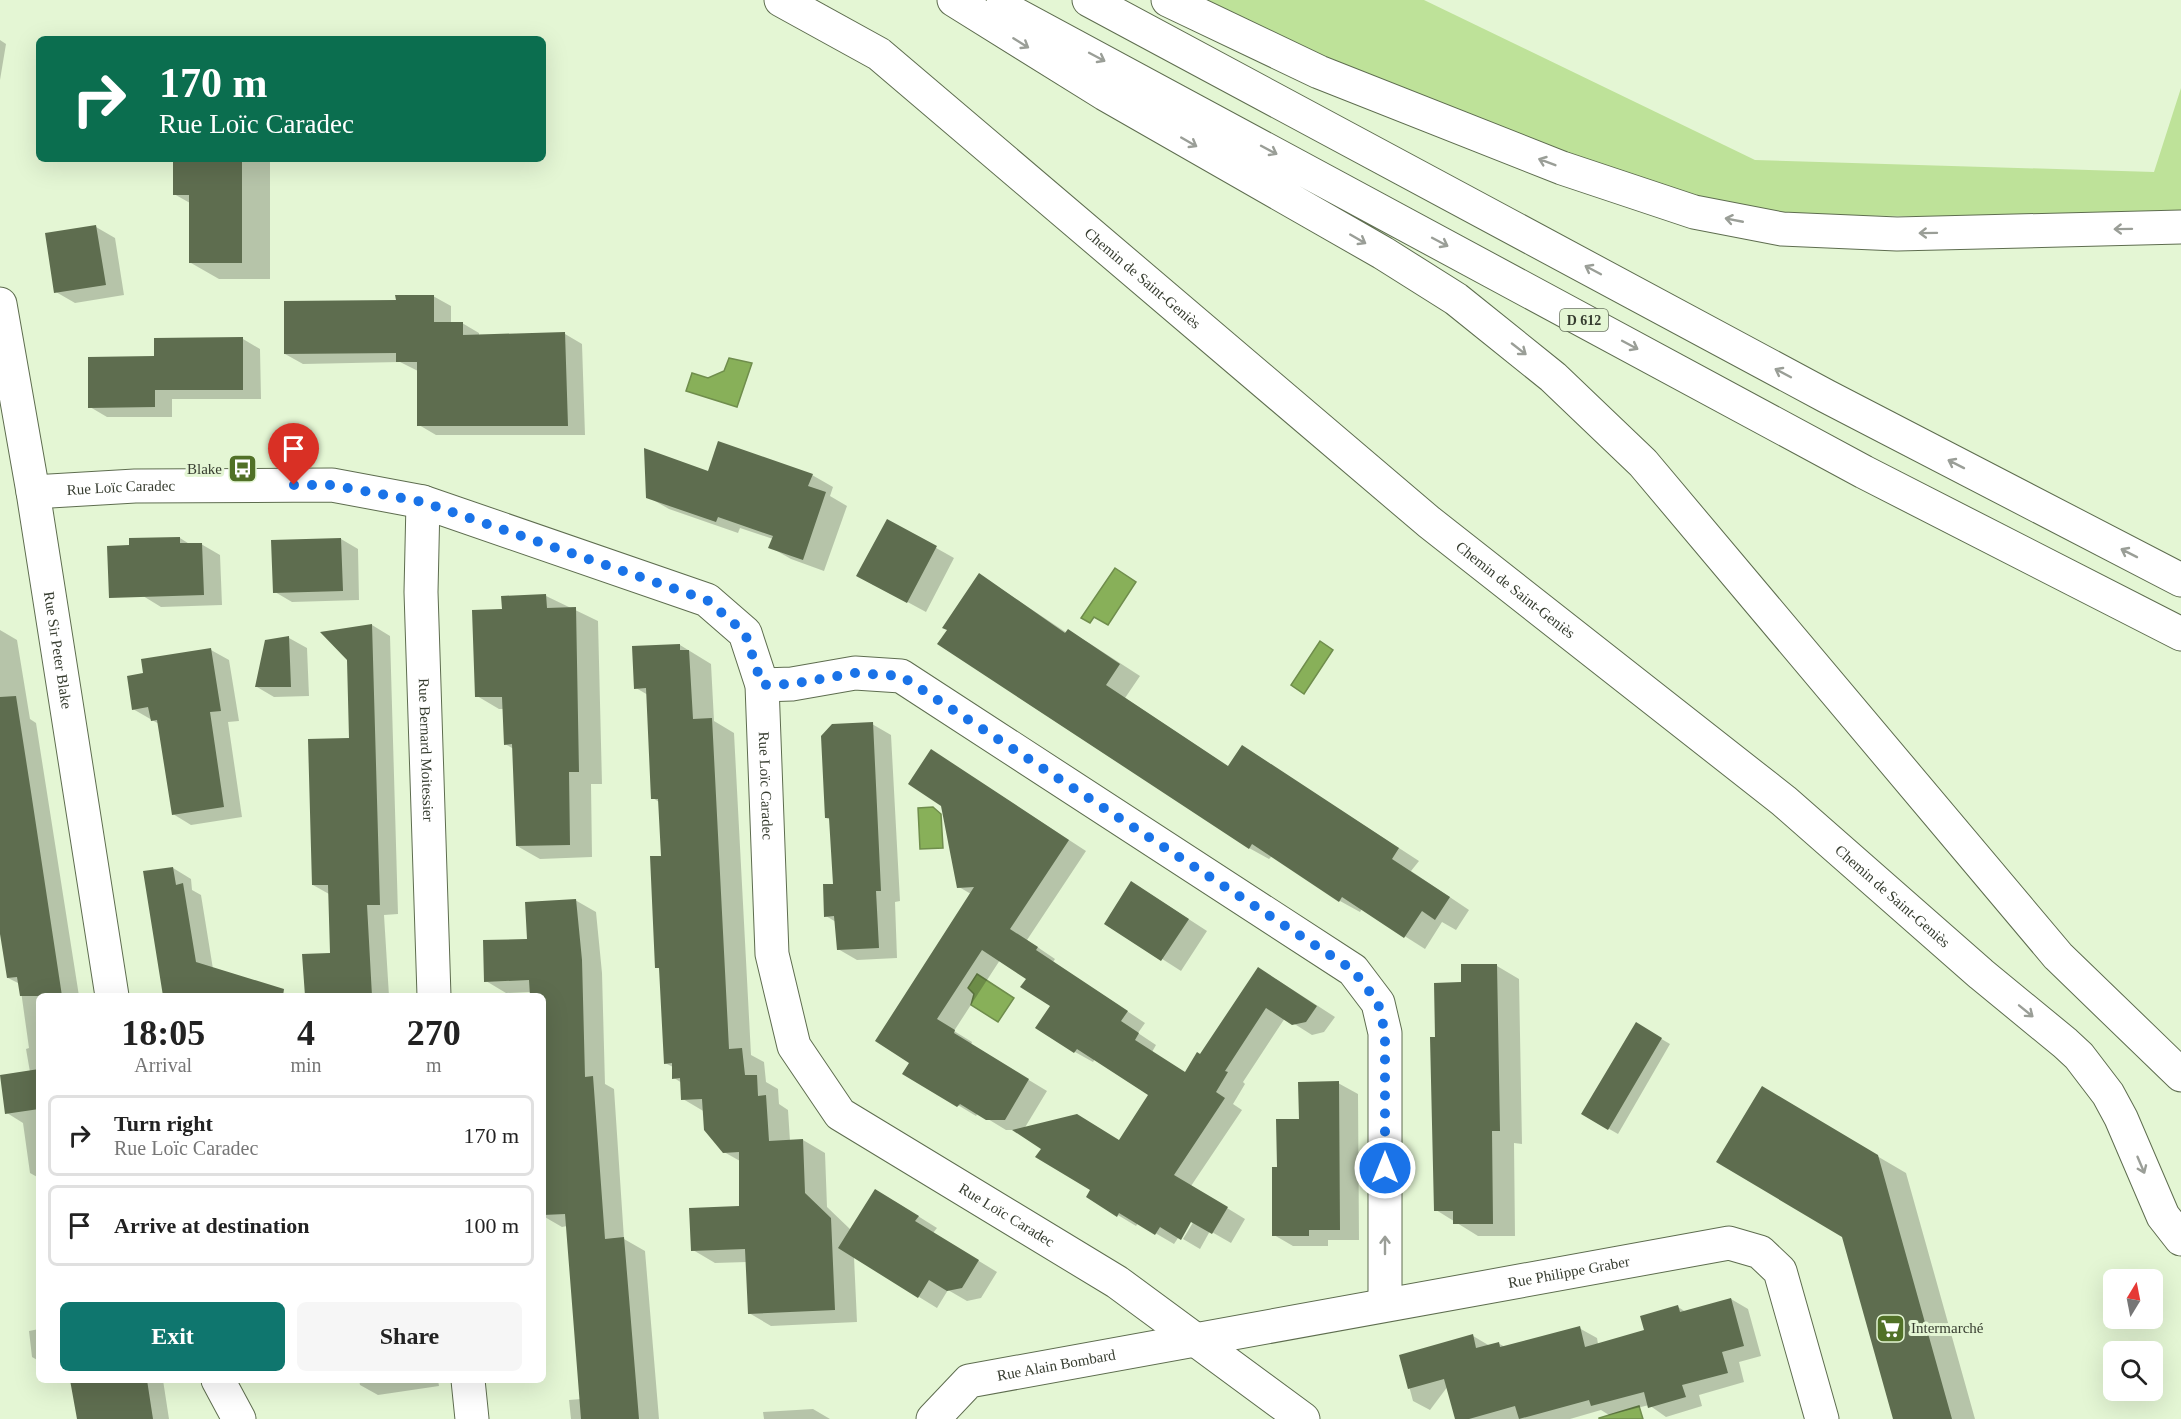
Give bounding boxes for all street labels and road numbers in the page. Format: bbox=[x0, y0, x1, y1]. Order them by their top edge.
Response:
street label: Chemin de Saint-Geniès bbox=[1082, 225, 1204, 332]
road number: D 612 bbox=[1560, 309, 1608, 331]
street label: Rue Loïc Caradec bbox=[66, 478, 175, 498]
street label: Chemin de Saint-Geniès bbox=[1453, 538, 1578, 642]
street label: Rue Sir Peter Blake bbox=[41, 590, 75, 710]
street label: Rue Bernard Moitessier bbox=[416, 678, 436, 822]
street label: Rue Loïc Caradec bbox=[756, 731, 776, 840]
street label: Chemin de Saint-Geniès bbox=[1832, 842, 1953, 951]
street label: Rue Loïc Caradec bbox=[956, 1180, 1057, 1250]
street label: Rue Philippe Graber bbox=[1507, 1253, 1631, 1291]
street label: Rue Alain Bombard bbox=[996, 1346, 1117, 1384]

